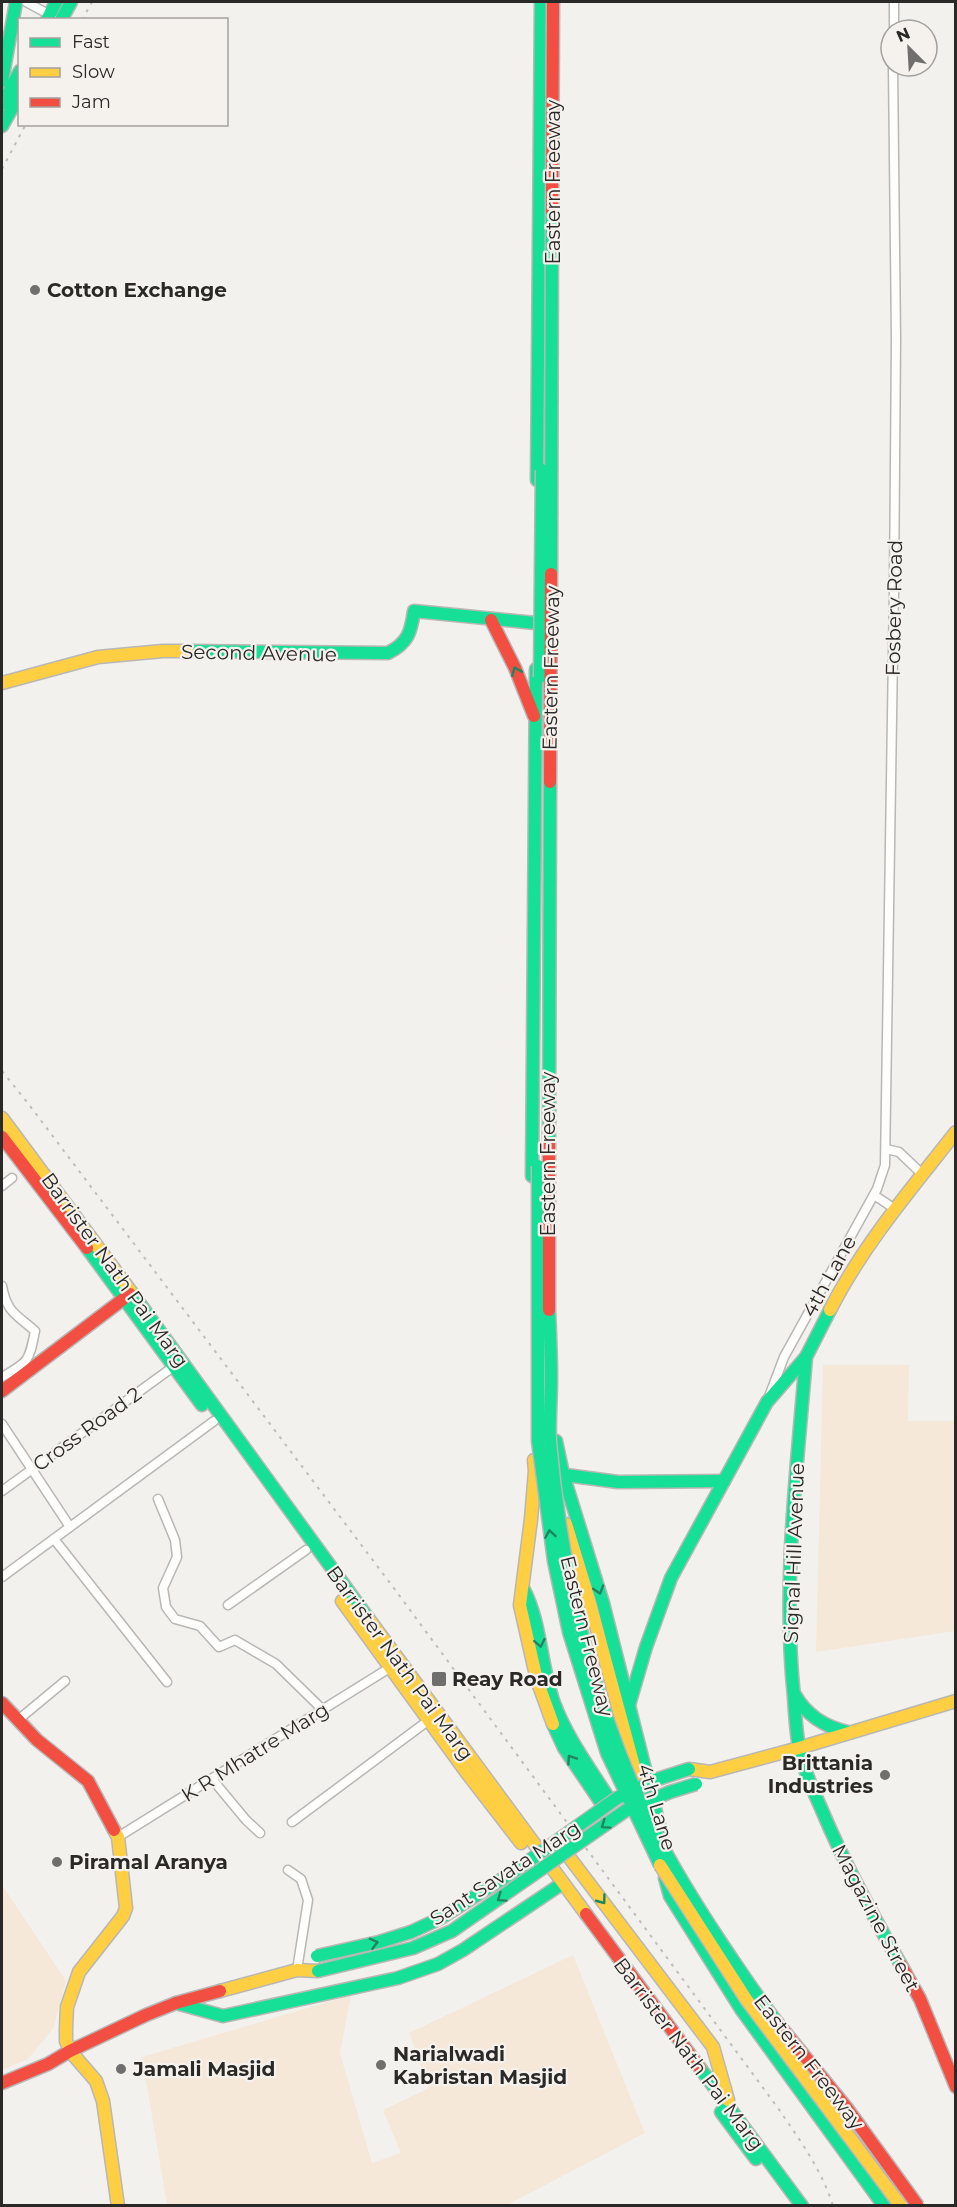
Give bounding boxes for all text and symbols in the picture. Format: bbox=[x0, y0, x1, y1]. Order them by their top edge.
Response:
legend bbox=[18, 18, 228, 126]
north arrow bbox=[879, 18, 939, 78]
text: N bbox=[893, 23, 913, 46]
text: Fast bbox=[72, 31, 110, 53]
text: Slow bbox=[72, 61, 115, 83]
text: Jam bbox=[71, 91, 111, 113]
street label: Eastern Freeway bbox=[541, 99, 565, 264]
place label: Cotton Exchange bbox=[47, 278, 227, 302]
marker: Cotton Exchange bbox=[28, 283, 42, 297]
street label: Fosbery Road bbox=[881, 540, 907, 676]
street label: Eastern Freeway bbox=[538, 585, 564, 751]
street label: Second Avenue bbox=[181, 640, 337, 666]
one-way arrow bbox=[511, 666, 523, 677]
street label: Eastern Freeway bbox=[536, 1071, 560, 1236]
street label: Barrister Nath Pai Marg bbox=[36, 1168, 194, 1372]
street label: 4th Lane bbox=[797, 1231, 861, 1321]
street label: Cross Road 2 bbox=[28, 1382, 146, 1476]
street label: Signal Hill Avenue bbox=[779, 1462, 809, 1644]
one-way arrow bbox=[545, 1530, 557, 1539]
street label: Eastern Freeway bbox=[555, 1553, 619, 1719]
street label: Barrister Nath Pai Marg bbox=[321, 1561, 479, 1765]
one-way arrow bbox=[592, 1585, 604, 1595]
one-way arrow bbox=[534, 1639, 546, 1648]
place label: Reay Road bbox=[452, 1667, 563, 1691]
marker: Reay Road bbox=[430, 1670, 448, 1688]
street label: K R Mhatre Marg bbox=[177, 1697, 333, 1807]
place label: Brittania Industries bbox=[768, 1751, 873, 1798]
one-way arrow bbox=[567, 1754, 578, 1765]
street label: 4th Lane bbox=[632, 1761, 682, 1853]
marker: Brittania Industries bbox=[878, 1768, 892, 1782]
street label: Sant Savata Marg bbox=[425, 1815, 585, 1931]
one-way arrow bbox=[600, 1818, 611, 1829]
street label: Magazine Street bbox=[827, 1840, 925, 1996]
place label: Piramal Aranya bbox=[69, 1850, 228, 1874]
marker: Piramal Aranya bbox=[50, 1855, 64, 1869]
one-way arrow bbox=[497, 1891, 508, 1902]
one-way arrow bbox=[594, 1893, 605, 1904]
one-way arrow bbox=[369, 1937, 379, 1950]
street label: Barrister Nath Pai Marg bbox=[609, 1953, 769, 2155]
street label: Eastern Freeway bbox=[749, 1990, 869, 2134]
place label: Narialwadi Kabristan Masjid bbox=[393, 2042, 567, 2089]
place label: Jamali Masjid bbox=[132, 2057, 275, 2081]
marker: Narialwadi Kabristan Masjid bbox=[374, 2058, 388, 2072]
marker: Jamali Masjid bbox=[114, 2062, 128, 2076]

